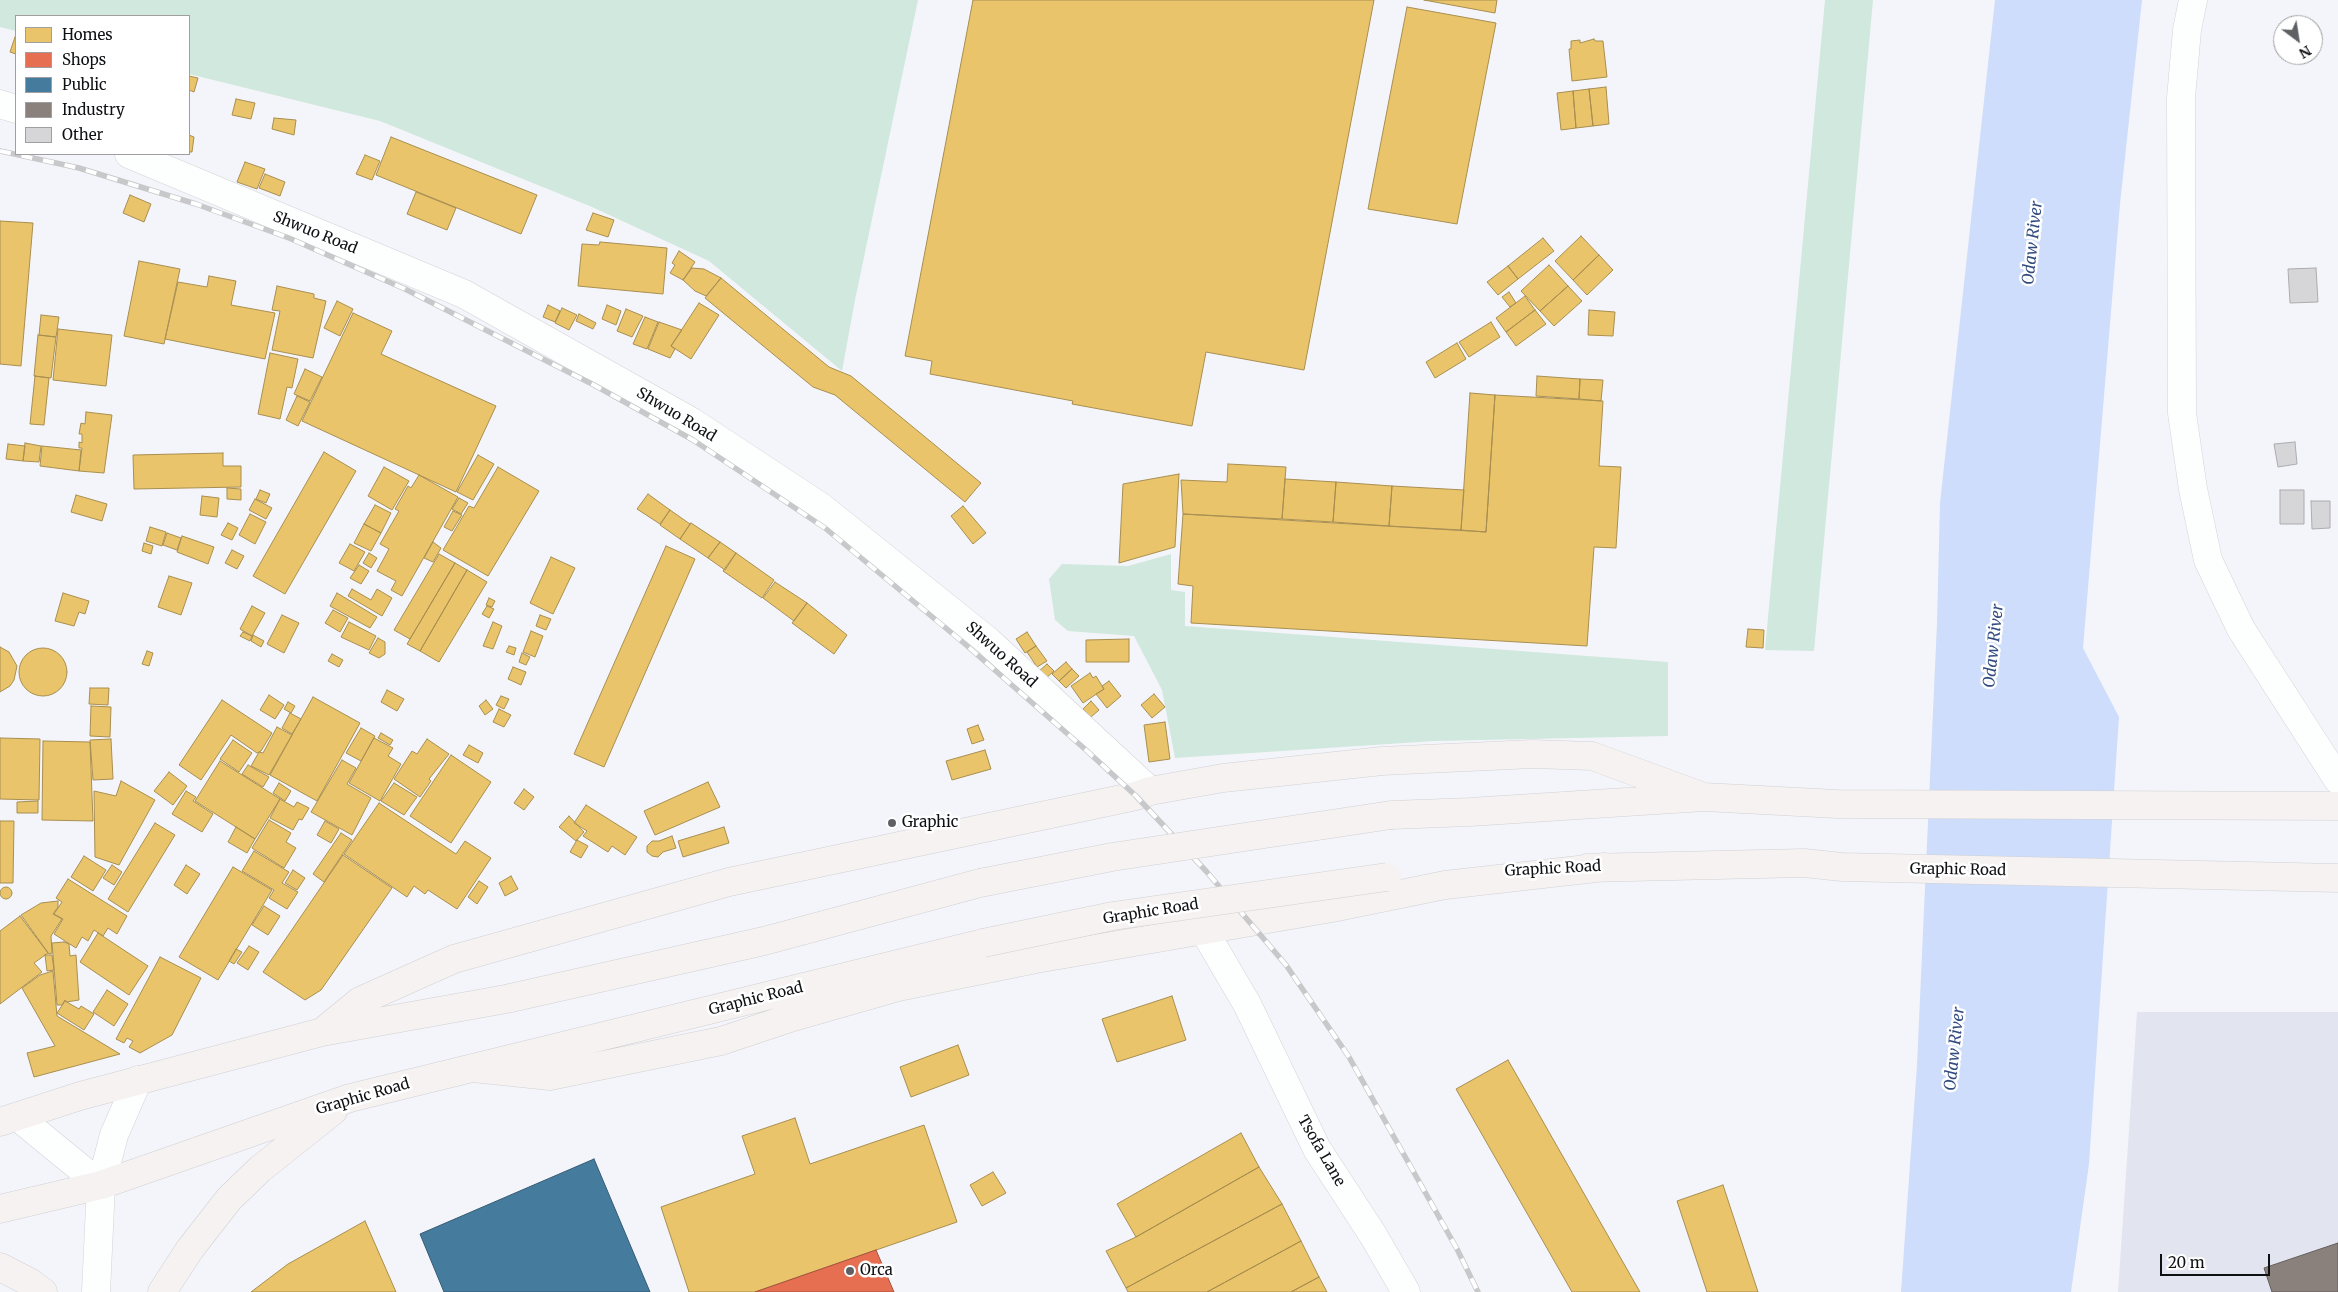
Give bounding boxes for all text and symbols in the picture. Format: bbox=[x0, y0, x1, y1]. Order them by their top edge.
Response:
legend bbox=[15, 15, 190, 155]
north arrow bbox=[2273, 15, 2323, 65]
text: Homes bbox=[62, 25, 113, 44]
text: N bbox=[2296, 41, 2315, 63]
text: Shops bbox=[62, 50, 106, 69]
text: Public bbox=[62, 75, 107, 94]
text: Industry bbox=[62, 100, 125, 119]
text: Other bbox=[62, 125, 103, 144]
water label: Odaw River bbox=[2019, 200, 2047, 286]
street label: Shwuo Road bbox=[270, 208, 360, 258]
street label: Shwuo Road bbox=[633, 384, 719, 446]
water label: Odaw River bbox=[1980, 603, 2008, 689]
street label: Shwuo Road bbox=[962, 618, 1040, 692]
place label: Graphic bbox=[902, 814, 958, 832]
marker: Graphic bbox=[886, 817, 898, 829]
street label: Graphic Road bbox=[1504, 857, 1602, 881]
street label: Graphic Road bbox=[1910, 860, 2006, 880]
street label: Graphic Road bbox=[1102, 896, 1200, 928]
street label: Graphic Road bbox=[707, 979, 805, 1019]
water label: Odaw River bbox=[1941, 1006, 1969, 1092]
street label: Graphic Road bbox=[314, 1075, 412, 1119]
street label: Tsofa Lane bbox=[1293, 1112, 1349, 1190]
scale bar bbox=[2163, 1244, 2273, 1276]
text: 20 m bbox=[2168, 1253, 2205, 1272]
place label: Orca bbox=[860, 1262, 893, 1280]
marker: Orca bbox=[844, 1265, 856, 1277]

